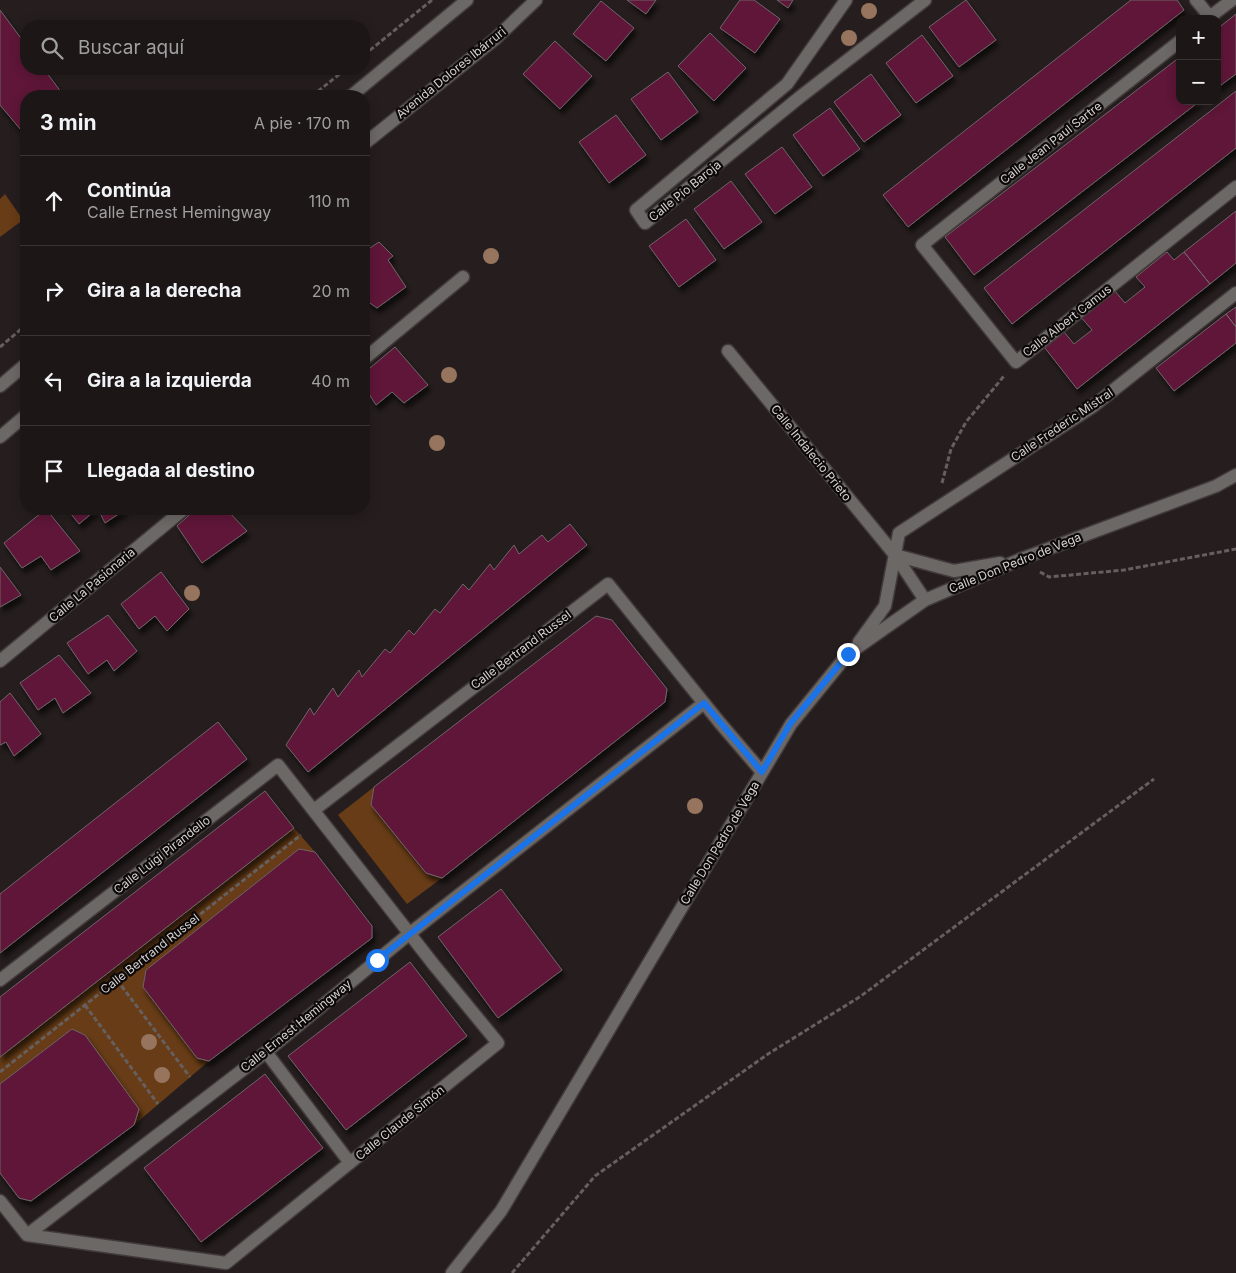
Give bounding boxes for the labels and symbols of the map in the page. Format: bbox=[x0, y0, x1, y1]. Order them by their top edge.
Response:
street label: Avenida Dolores Ibárruri bbox=[393, 24, 509, 121]
street label: Calle Jean Paul Sartre bbox=[997, 98, 1105, 187]
street label: Calle Pío Baroja bbox=[646, 157, 724, 224]
street label: Calle Albert Camus bbox=[1019, 281, 1114, 360]
street label: Calle Frederic Mistral bbox=[1008, 385, 1116, 464]
street label: Calle Indalecio Prieto bbox=[768, 401, 855, 504]
street label: Calle Don Pedro de Vega bbox=[946, 529, 1083, 596]
street label: Calle La Pasionaria bbox=[46, 544, 138, 625]
street label: Calle Bertrand Russel bbox=[468, 607, 574, 692]
route end bbox=[837, 643, 860, 666]
street label: Calle Don Pedro de Vega bbox=[677, 778, 762, 907]
street label: Calle Luigi Pirandello bbox=[110, 812, 213, 897]
street label: Calle Bertrand Russel bbox=[97, 910, 202, 997]
route start bbox=[366, 949, 389, 972]
street label: Calle Ernest Hemingway bbox=[237, 976, 354, 1075]
street label: Calle Claude Simón bbox=[352, 1082, 447, 1163]

